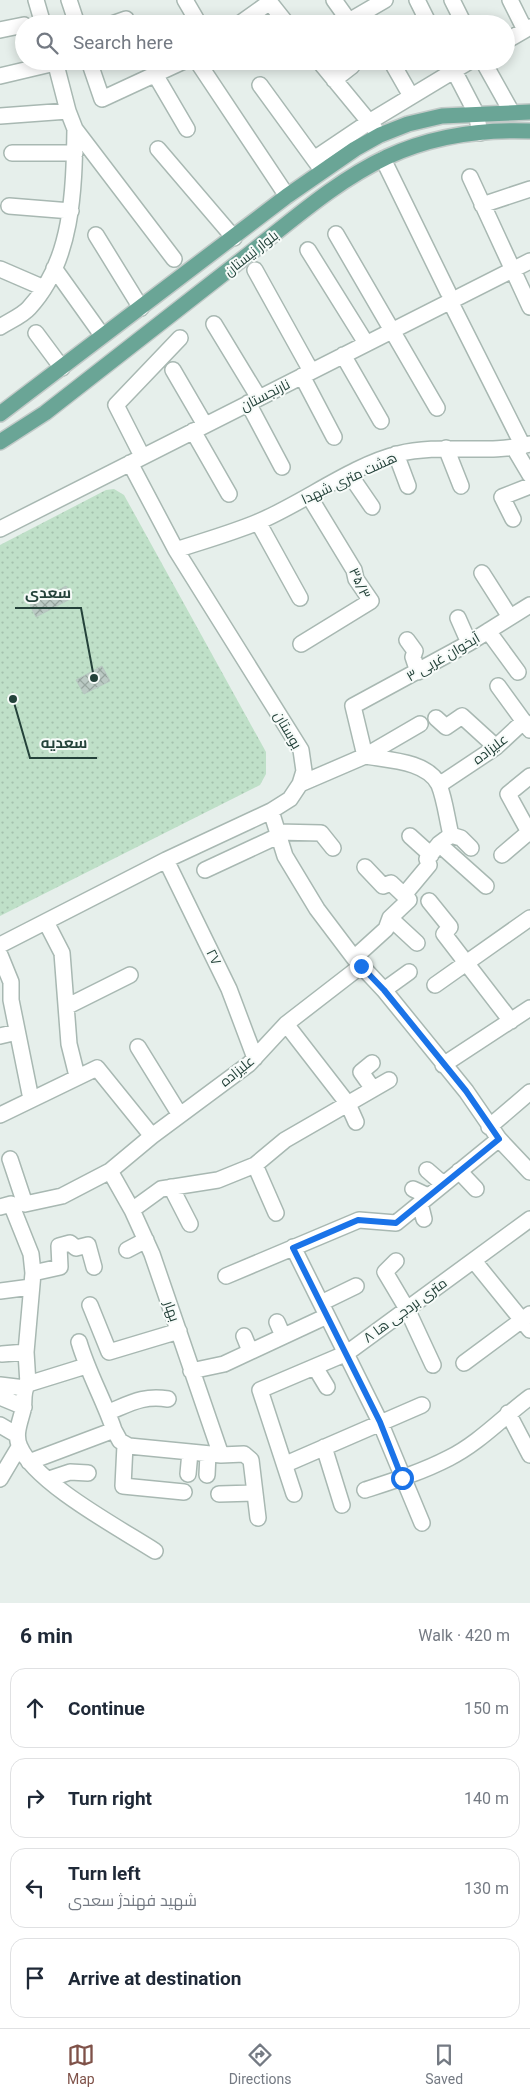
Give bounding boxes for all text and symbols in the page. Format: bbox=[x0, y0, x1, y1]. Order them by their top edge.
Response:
search box bbox=[15, 15, 515, 70]
icon: search bbox=[33, 29, 61, 57]
text: Search here bbox=[73, 31, 173, 54]
street label: بلوار نیستان bbox=[221, 227, 281, 279]
street label: نارنجستان bbox=[238, 376, 292, 414]
street label: هشت متری شهدا bbox=[299, 449, 399, 507]
street label: ۳۵/۳ bbox=[346, 565, 374, 601]
callout: سعدی bbox=[15, 578, 81, 608]
text: سعدی bbox=[25, 584, 71, 602]
street label: آبخوان غربی ۳ bbox=[403, 629, 483, 684]
street label: بوستان bbox=[271, 708, 305, 752]
callout: سعدیه bbox=[30, 728, 97, 758]
street label: علیزاده bbox=[469, 731, 511, 767]
text: سعدیه bbox=[41, 734, 87, 752]
street label: ۲۷ bbox=[203, 946, 225, 968]
route end bbox=[350, 955, 373, 978]
street label: علیزاده bbox=[217, 1052, 257, 1090]
street label: ۸ متری بردجی ها bbox=[360, 1274, 450, 1346]
street label: بهار bbox=[161, 1298, 183, 1323]
route start bbox=[391, 1467, 414, 1490]
text: 6 min bbox=[20, 1624, 73, 1648]
text: Walk · 420 m bbox=[418, 1626, 510, 1645]
icon: ahead bbox=[21, 1694, 49, 1722]
text: Continue bbox=[68, 1697, 145, 1720]
text: 150 m bbox=[464, 1699, 509, 1718]
icon: right bbox=[21, 1784, 49, 1812]
text: Turn right bbox=[68, 1787, 152, 1810]
text: 140 m bbox=[464, 1789, 509, 1808]
text: Turn left bbox=[68, 1862, 141, 1885]
icon: left bbox=[21, 1874, 49, 1902]
text: 130 m bbox=[464, 1879, 509, 1898]
text: شهید فهندژ سعدی bbox=[68, 1891, 197, 1910]
icon: arrive bbox=[21, 1964, 49, 1992]
text: Arrive at destination bbox=[68, 1967, 241, 1990]
tab: Map bbox=[67, 2041, 95, 2087]
tab: Directions bbox=[229, 2041, 292, 2087]
tab: Saved bbox=[425, 2041, 463, 2087]

